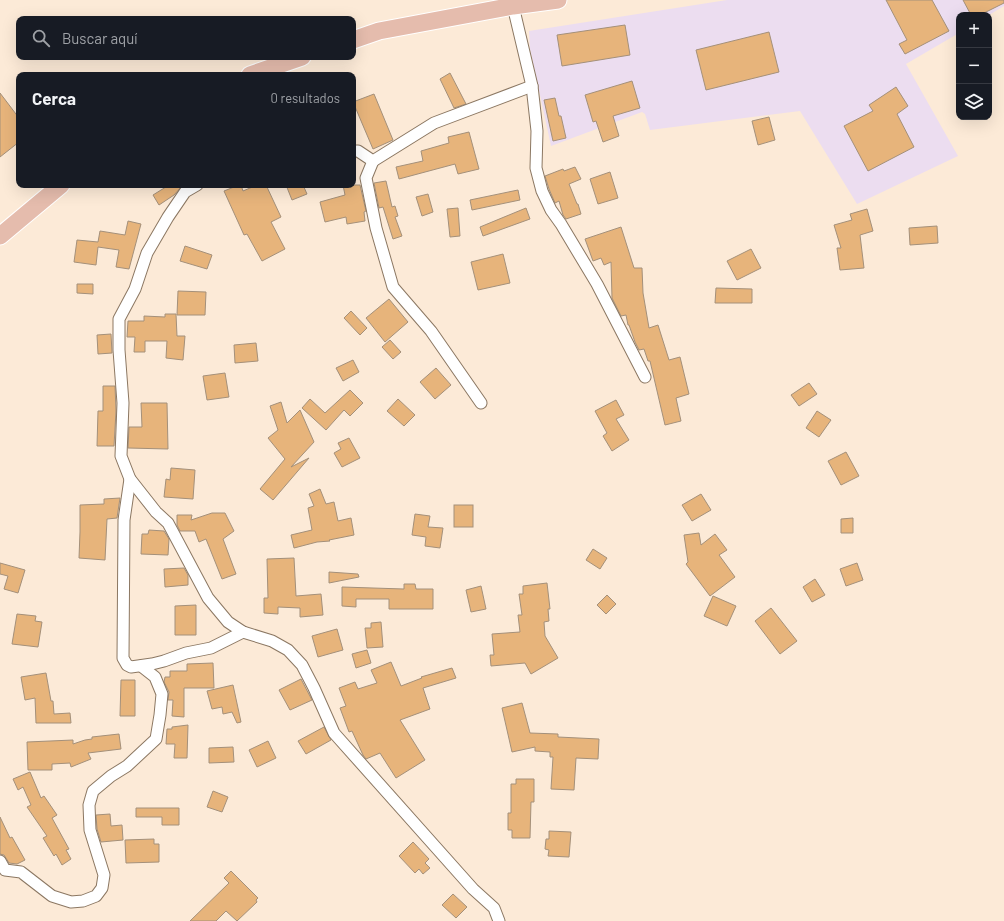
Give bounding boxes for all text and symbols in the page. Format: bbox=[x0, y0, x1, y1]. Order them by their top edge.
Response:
map controls bbox=[956, 12, 992, 120]
button: + bbox=[956, 12, 992, 48]
search box bbox=[16, 16, 356, 60]
icon: search bbox=[30, 27, 52, 49]
text: Buscar aquí bbox=[62, 29, 138, 47]
button: − bbox=[956, 48, 992, 84]
button: layers bbox=[956, 84, 992, 120]
text: Cerca bbox=[32, 88, 76, 108]
text: 0 resultados bbox=[271, 90, 340, 106]

